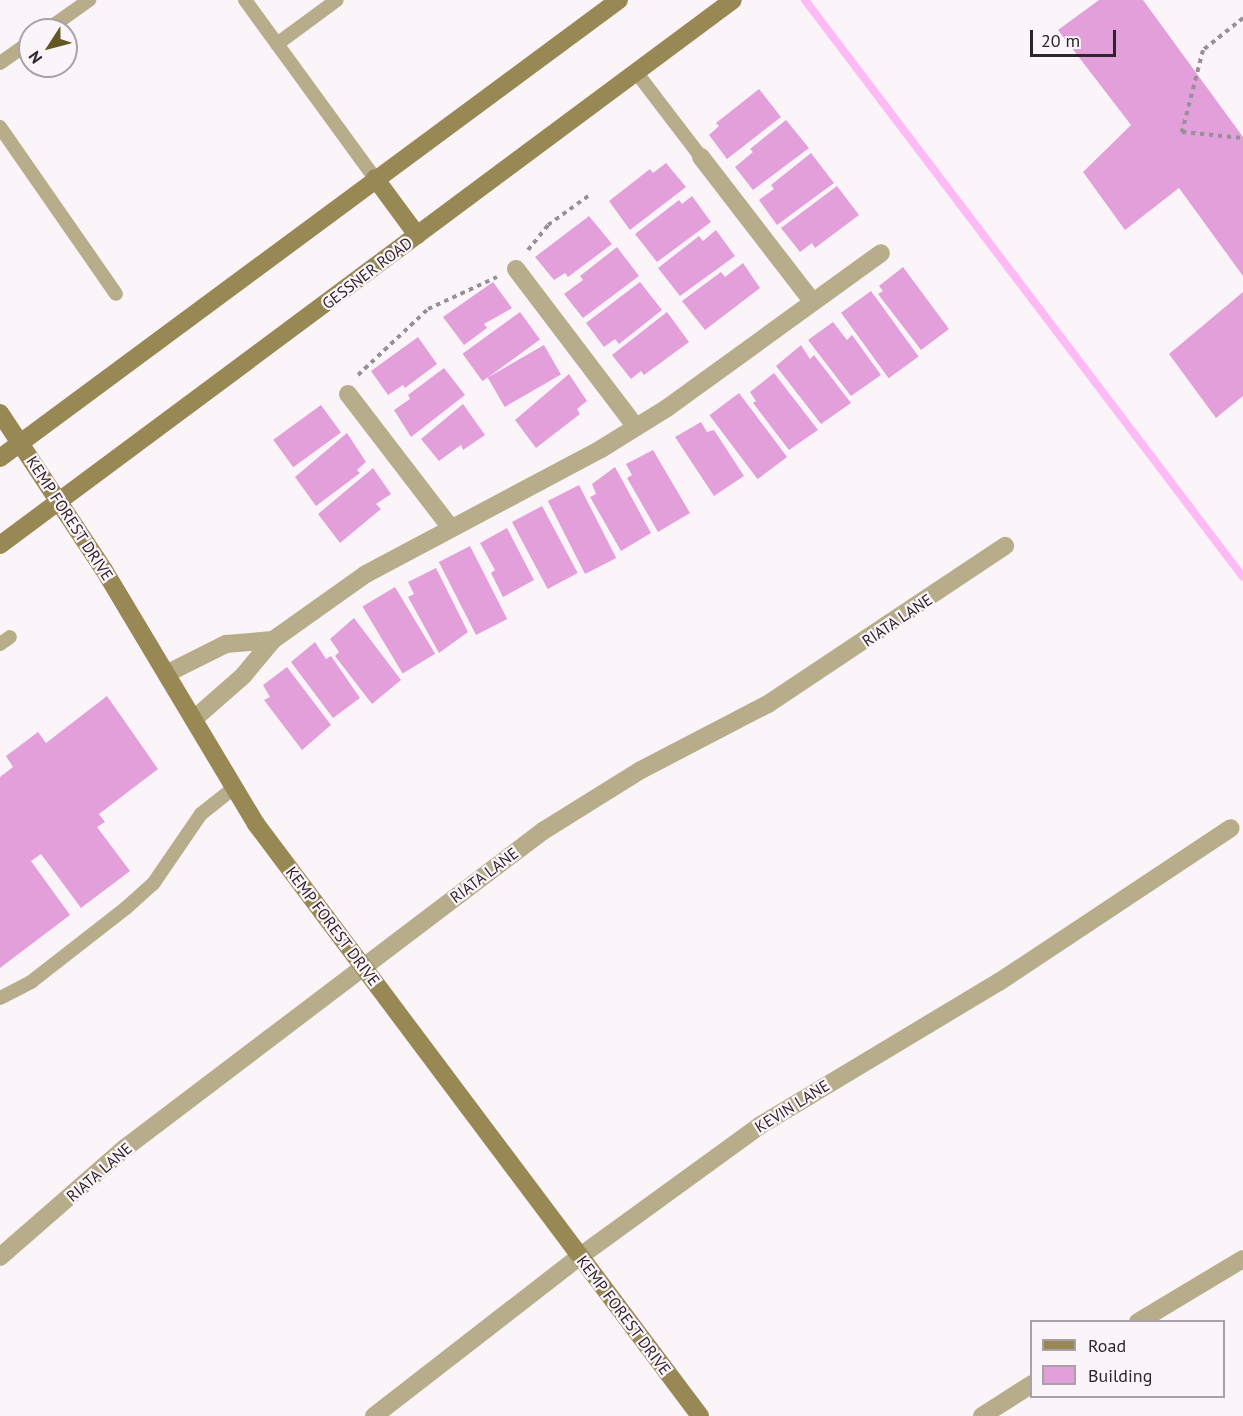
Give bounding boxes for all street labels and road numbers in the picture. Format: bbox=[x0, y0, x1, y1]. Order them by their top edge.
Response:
street label: GESSNER ROAD bbox=[318, 233, 416, 313]
street label: KEMP FOREST DRIVE bbox=[22, 452, 118, 584]
street label: RIATA LANE bbox=[858, 589, 936, 651]
street label: RIATA LANE bbox=[446, 843, 522, 907]
street label: KEMP FOREST DRIVE bbox=[282, 862, 384, 990]
street label: KEVIN LANE bbox=[751, 1076, 833, 1136]
street label: RIATA LANE bbox=[62, 1138, 136, 1206]
street label: KEMP FOREST DRIVE bbox=[573, 1251, 675, 1379]

